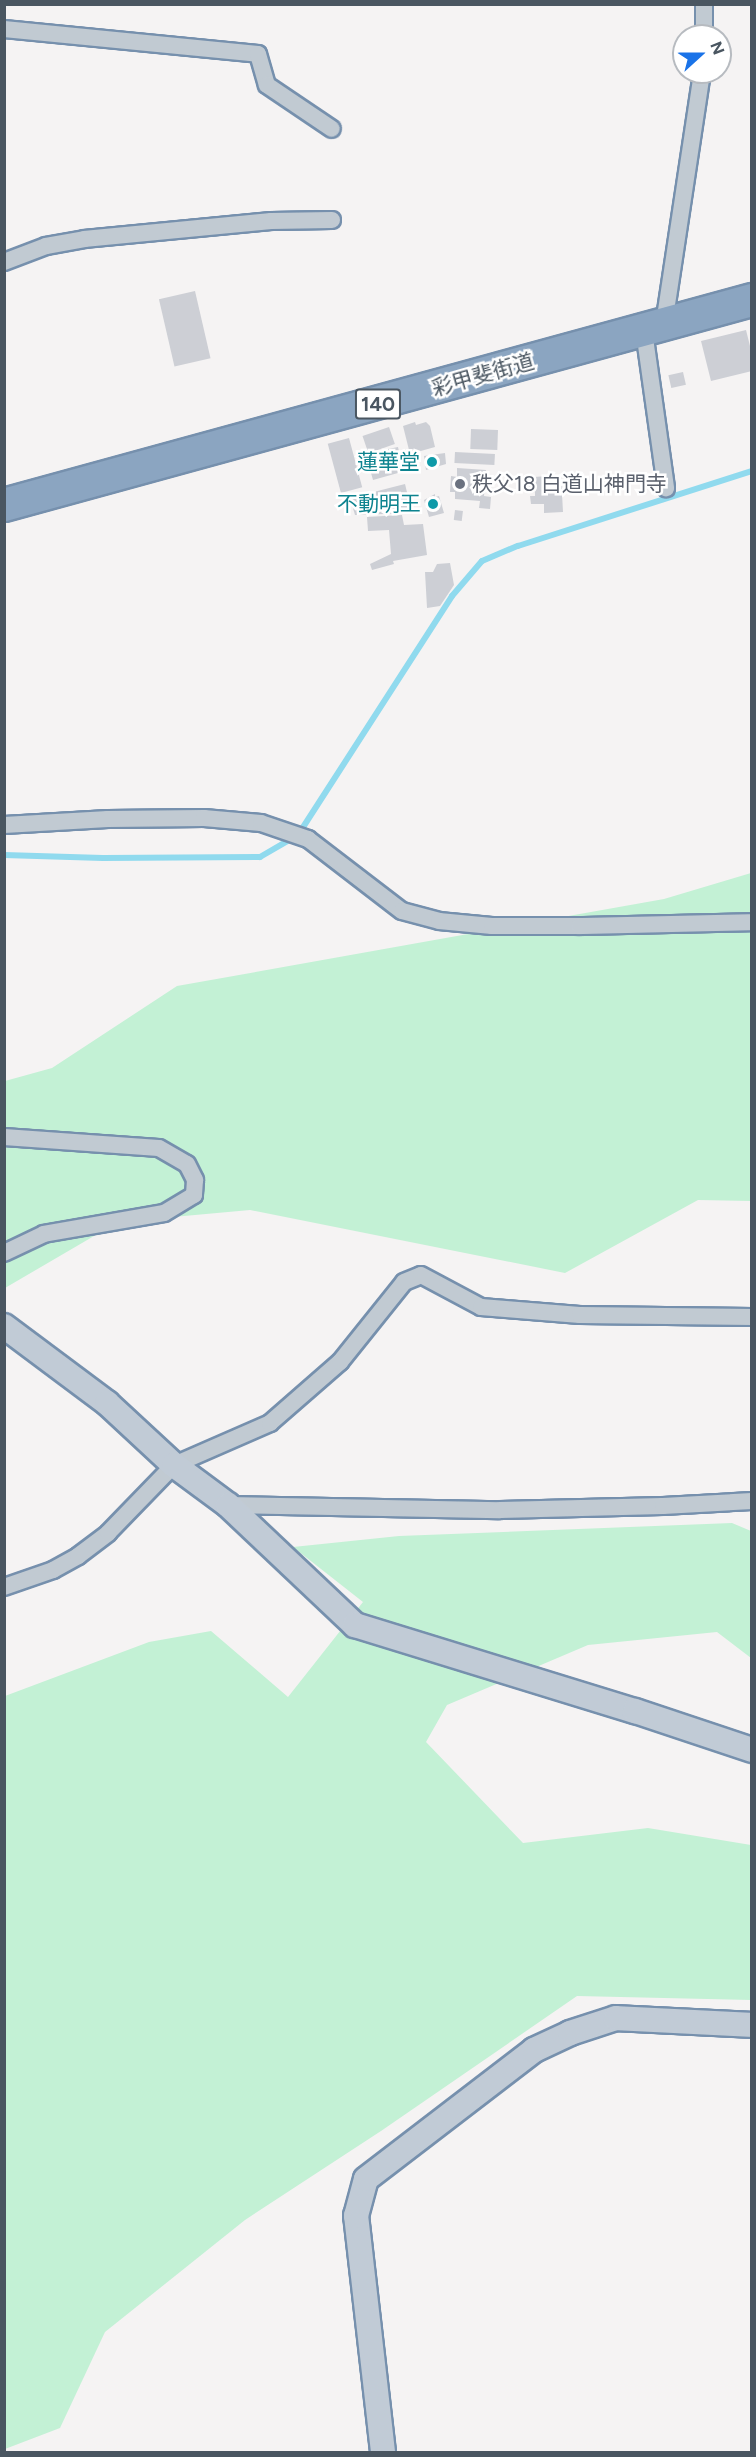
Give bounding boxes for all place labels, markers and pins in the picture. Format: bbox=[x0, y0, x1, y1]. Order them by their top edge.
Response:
place label: 蓮華堂 bbox=[357, 449, 420, 475]
marker: 蓮華堂 bbox=[425, 455, 439, 469]
place label: 秩父18 白道山神門寺 bbox=[472, 471, 667, 497]
marker: 秩父18 白道山神門寺 bbox=[453, 477, 467, 491]
place label: 不動明王 bbox=[337, 491, 421, 517]
marker: 不動明王 bbox=[426, 497, 440, 511]

